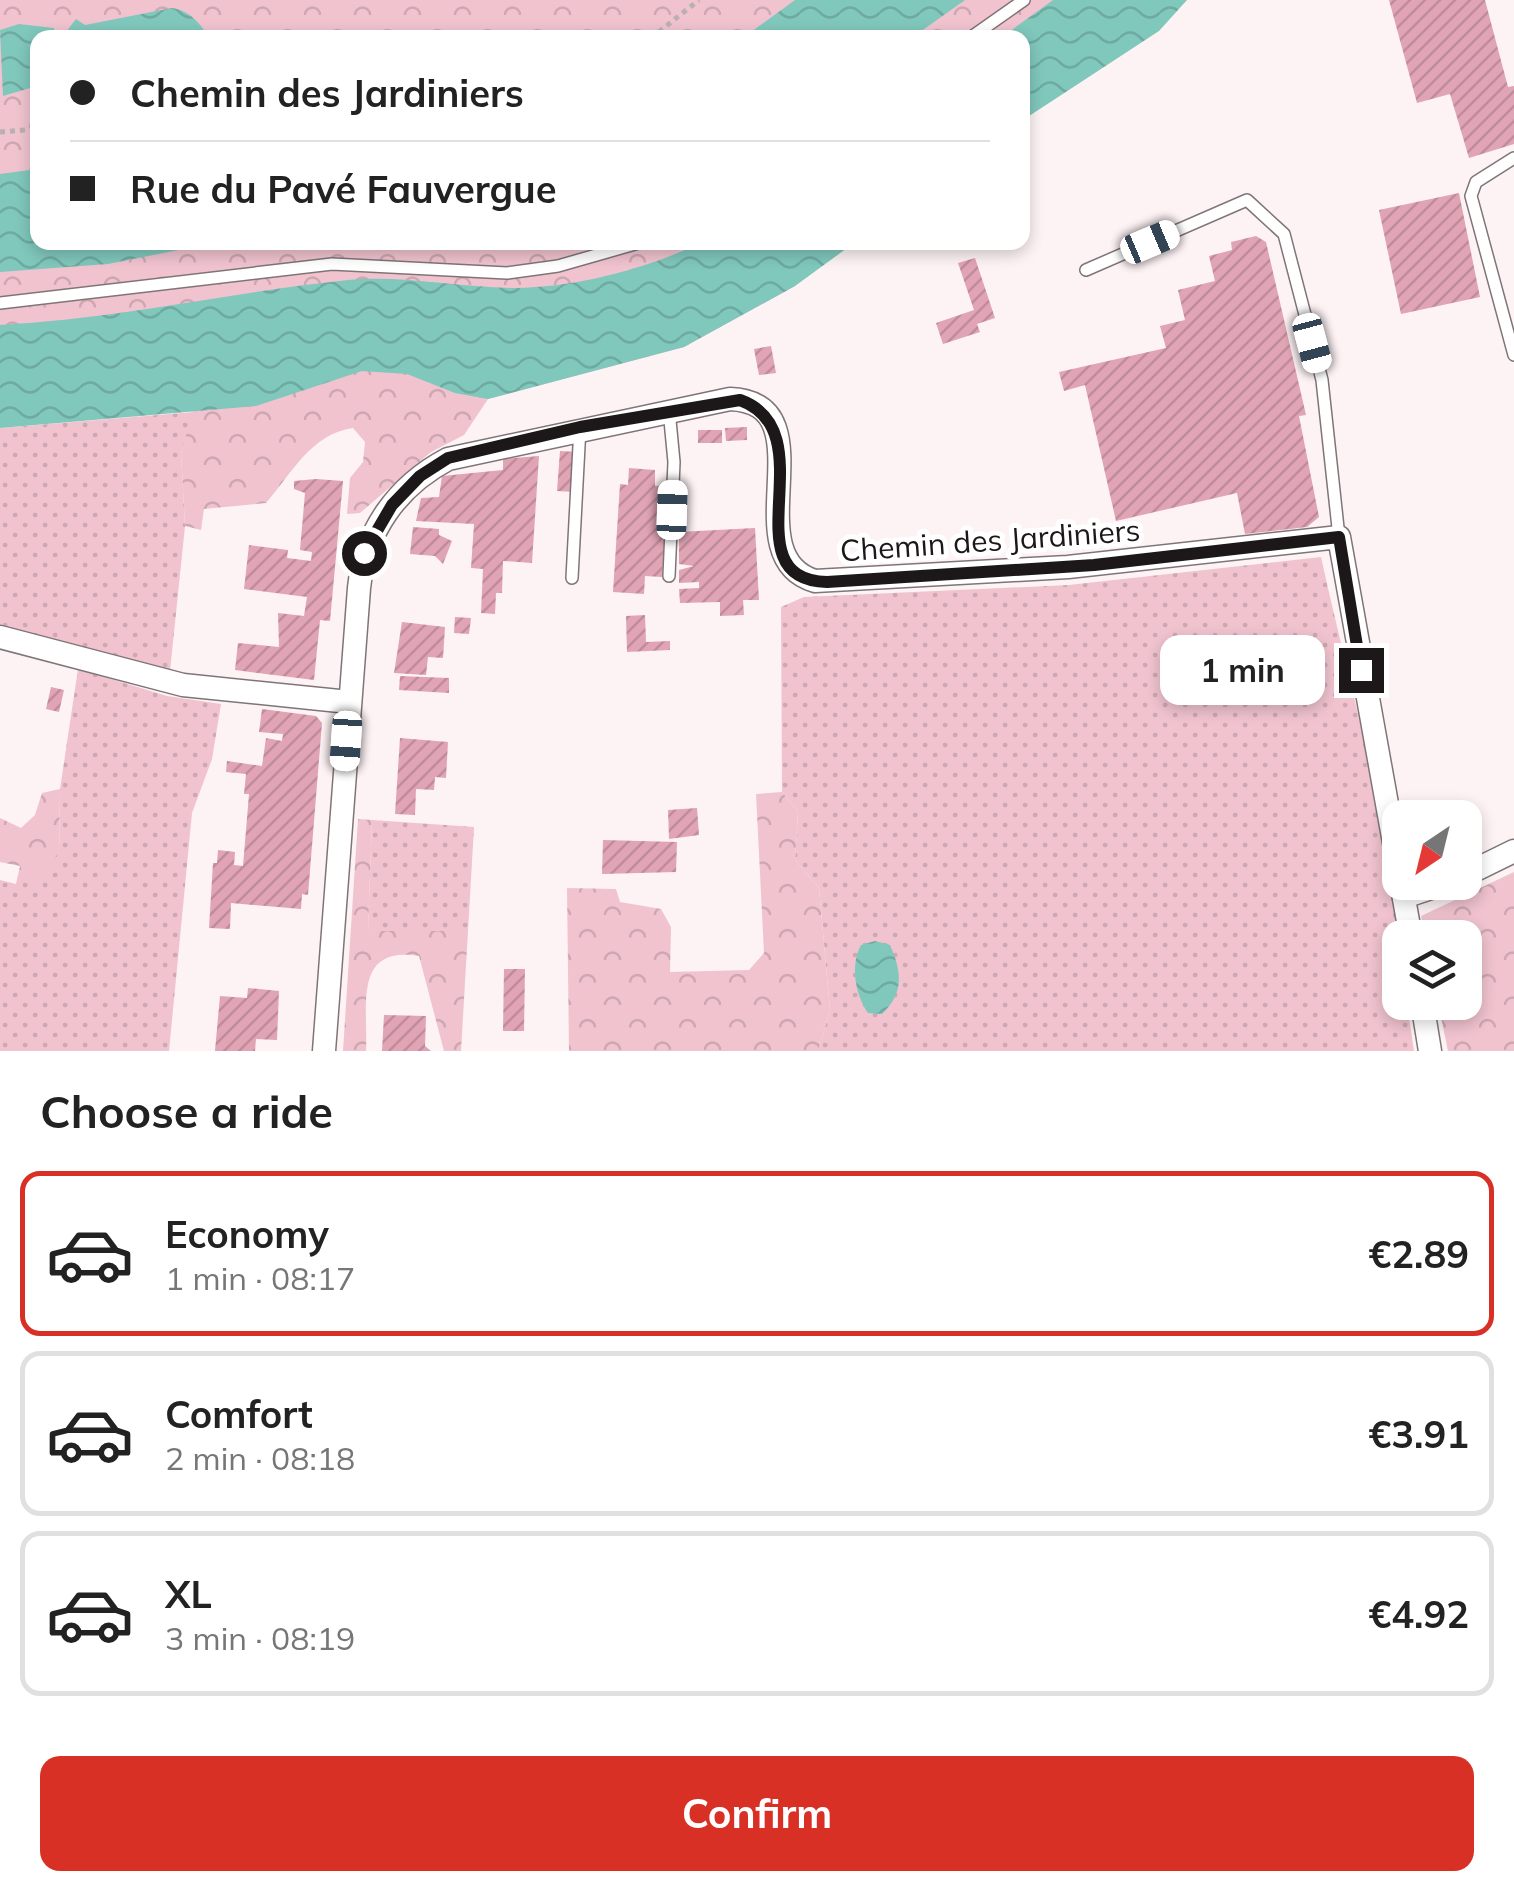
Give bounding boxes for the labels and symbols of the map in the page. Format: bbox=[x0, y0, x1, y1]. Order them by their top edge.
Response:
car bbox=[1117, 216, 1183, 268]
car bbox=[1290, 310, 1334, 376]
car bbox=[656, 479, 688, 541]
street label: Chemin des Jardiniers bbox=[839, 511, 1141, 569]
route start bbox=[342, 531, 387, 576]
callout: 1 min bbox=[1161, 635, 1326, 705]
route end bbox=[1339, 648, 1384, 693]
car bbox=[329, 710, 363, 772]
north arrow bbox=[1382, 800, 1482, 900]

